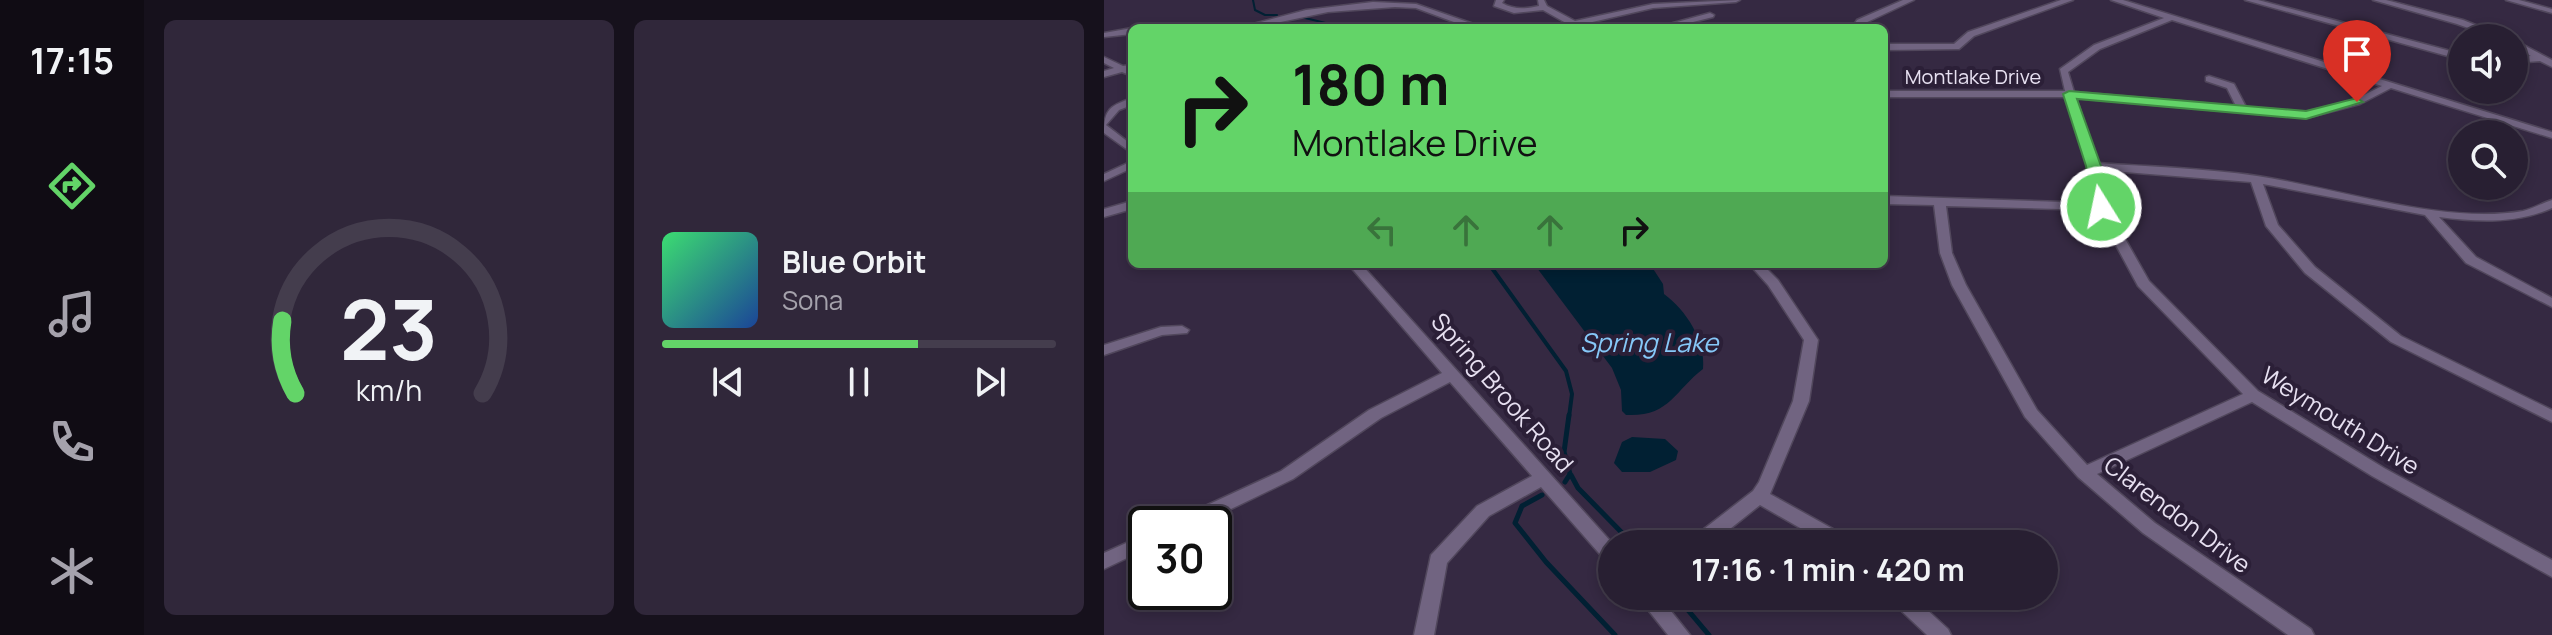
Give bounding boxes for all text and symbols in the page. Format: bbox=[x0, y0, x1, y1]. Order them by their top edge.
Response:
pin bbox=[2323, 20, 2391, 102]
map controls bbox=[2448, 24, 2528, 200]
button: sound bbox=[2448, 24, 2528, 104]
icon: arrive bbox=[2335, 32, 2379, 76]
text: 17:15 bbox=[30, 36, 114, 85]
text: 180 m bbox=[1292, 45, 1449, 122]
icon: right bbox=[1160, 56, 1264, 160]
street label: Montlake Drive bbox=[1905, 63, 2041, 90]
text: Montlake Drive bbox=[1292, 118, 1538, 167]
button: search bbox=[2448, 120, 2528, 200]
icon: directions bbox=[44, 158, 100, 214]
position arrow bbox=[2059, 165, 2143, 249]
icon: left bbox=[1360, 208, 1404, 252]
icon: ahead bbox=[1444, 208, 1488, 252]
icon: ahead bbox=[1528, 208, 1572, 252]
icon: right bbox=[1612, 208, 1656, 252]
text: Blue Orbit bbox=[782, 241, 927, 282]
text: 23 bbox=[340, 270, 438, 384]
text: Sona bbox=[782, 282, 843, 318]
icon: music bbox=[44, 286, 100, 342]
street label: Spring Brook Road bbox=[1424, 305, 1582, 479]
water label: Spring Lake bbox=[1580, 324, 1720, 360]
street label: Weymouth Drive bbox=[2256, 358, 2426, 482]
icon: previous bbox=[706, 360, 750, 404]
icon: pause bbox=[837, 360, 881, 404]
icon: next bbox=[968, 360, 1012, 404]
text: km/h bbox=[356, 371, 422, 410]
icon: phone bbox=[44, 414, 100, 470]
street label: Clarendon Drive bbox=[2098, 448, 2258, 580]
speed limit sign: 30 bbox=[1128, 506, 1232, 610]
icon: climate bbox=[44, 543, 100, 599]
text: 17:16 · 1 min · 420 m bbox=[1691, 549, 1965, 590]

